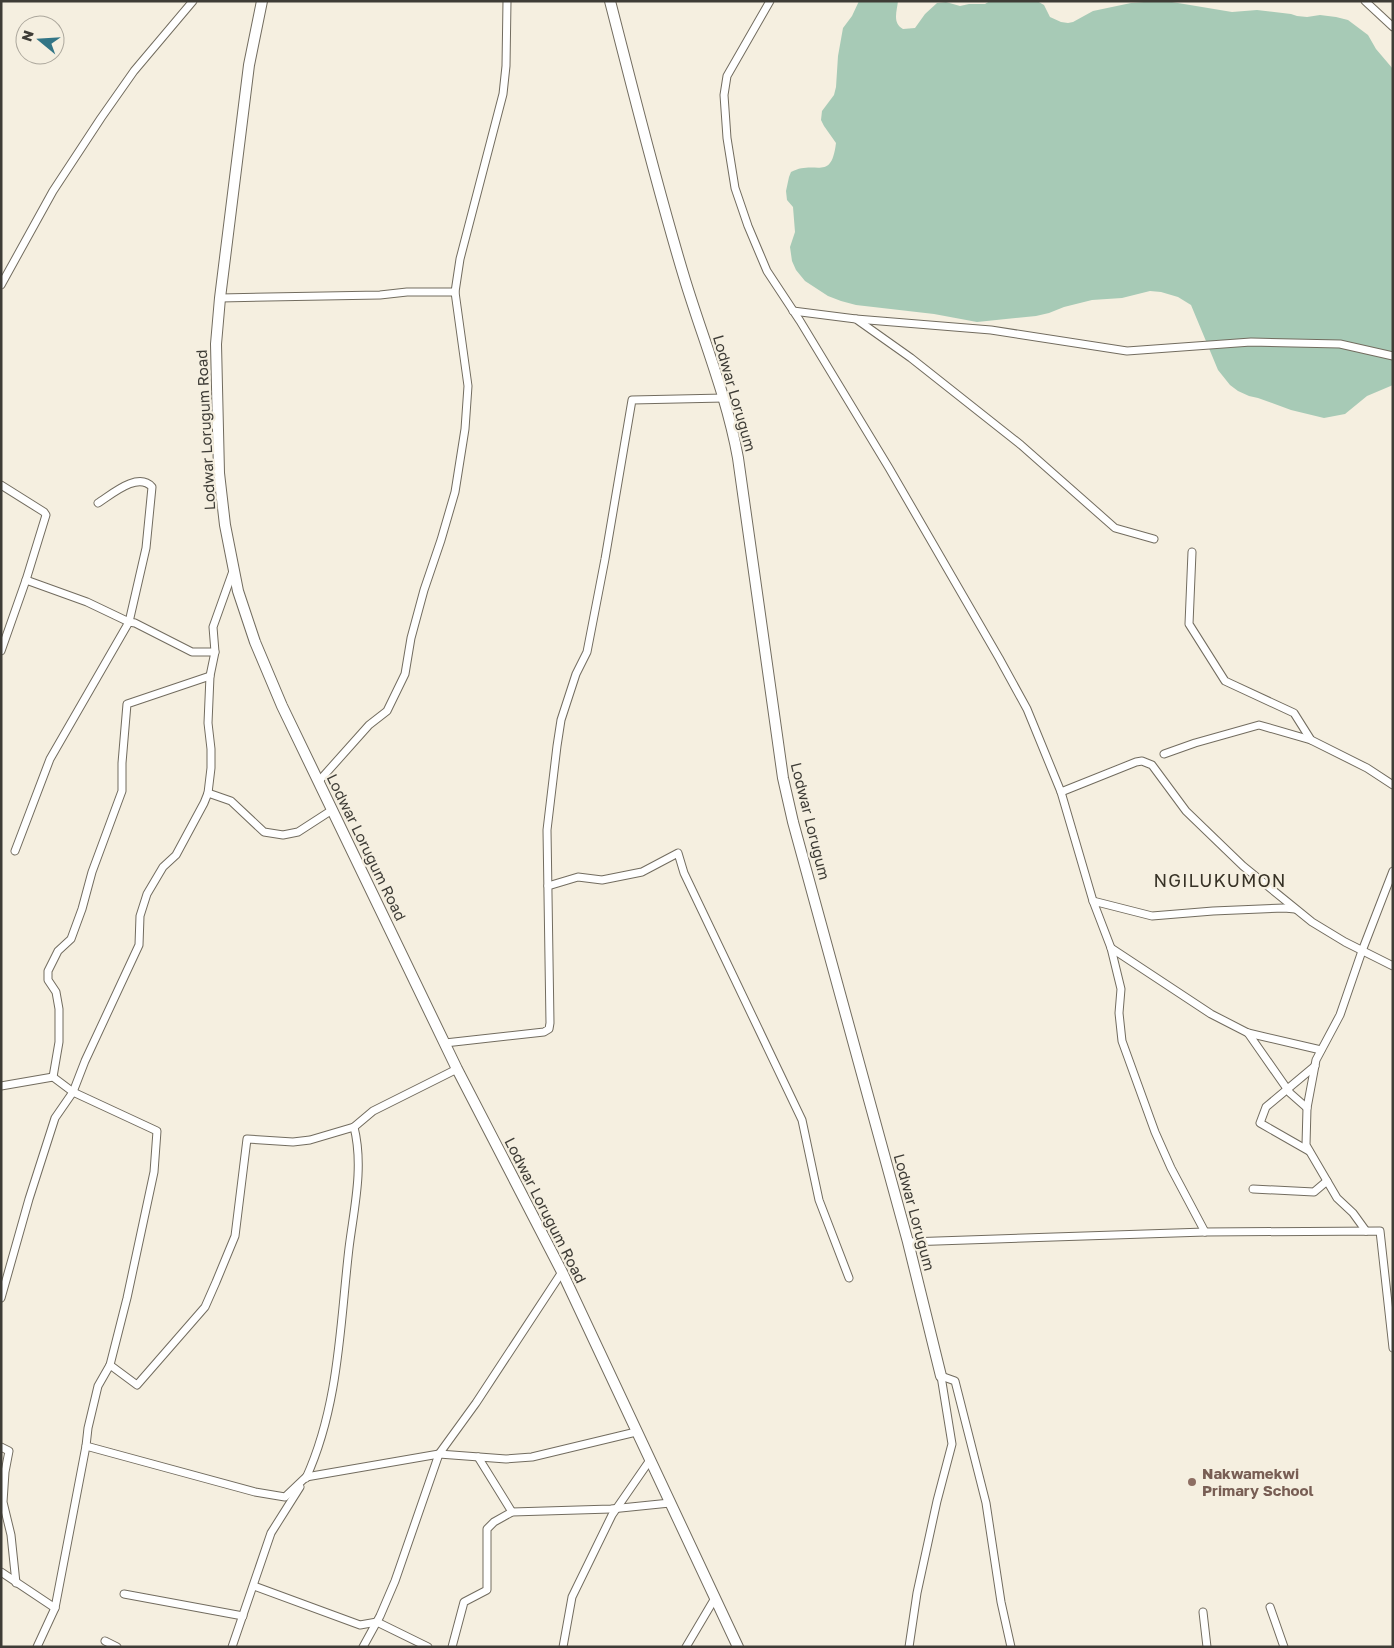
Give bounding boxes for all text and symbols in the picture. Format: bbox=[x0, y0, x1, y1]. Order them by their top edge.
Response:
north arrow bbox=[15, 15, 65, 65]
text: N bbox=[17, 28, 37, 44]
street label: Lodwar Lorugum bbox=[710, 333, 760, 453]
street label: Lodwar Lorugum Road bbox=[192, 349, 218, 511]
street label: Lodwar Lorugum bbox=[788, 760, 834, 882]
street label: Lodwar Lorugum Road bbox=[324, 771, 410, 923]
district label: NGILUKUMON bbox=[1154, 869, 1286, 891]
street label: Lodwar Lorugum Road bbox=[501, 1134, 591, 1286]
street label: Lodwar Lorugum bbox=[891, 1151, 939, 1273]
place label: Nakwamekwi Primary School bbox=[1202, 1464, 1314, 1499]
marker: Nakwamekwi Primary School bbox=[1186, 1476, 1198, 1488]

